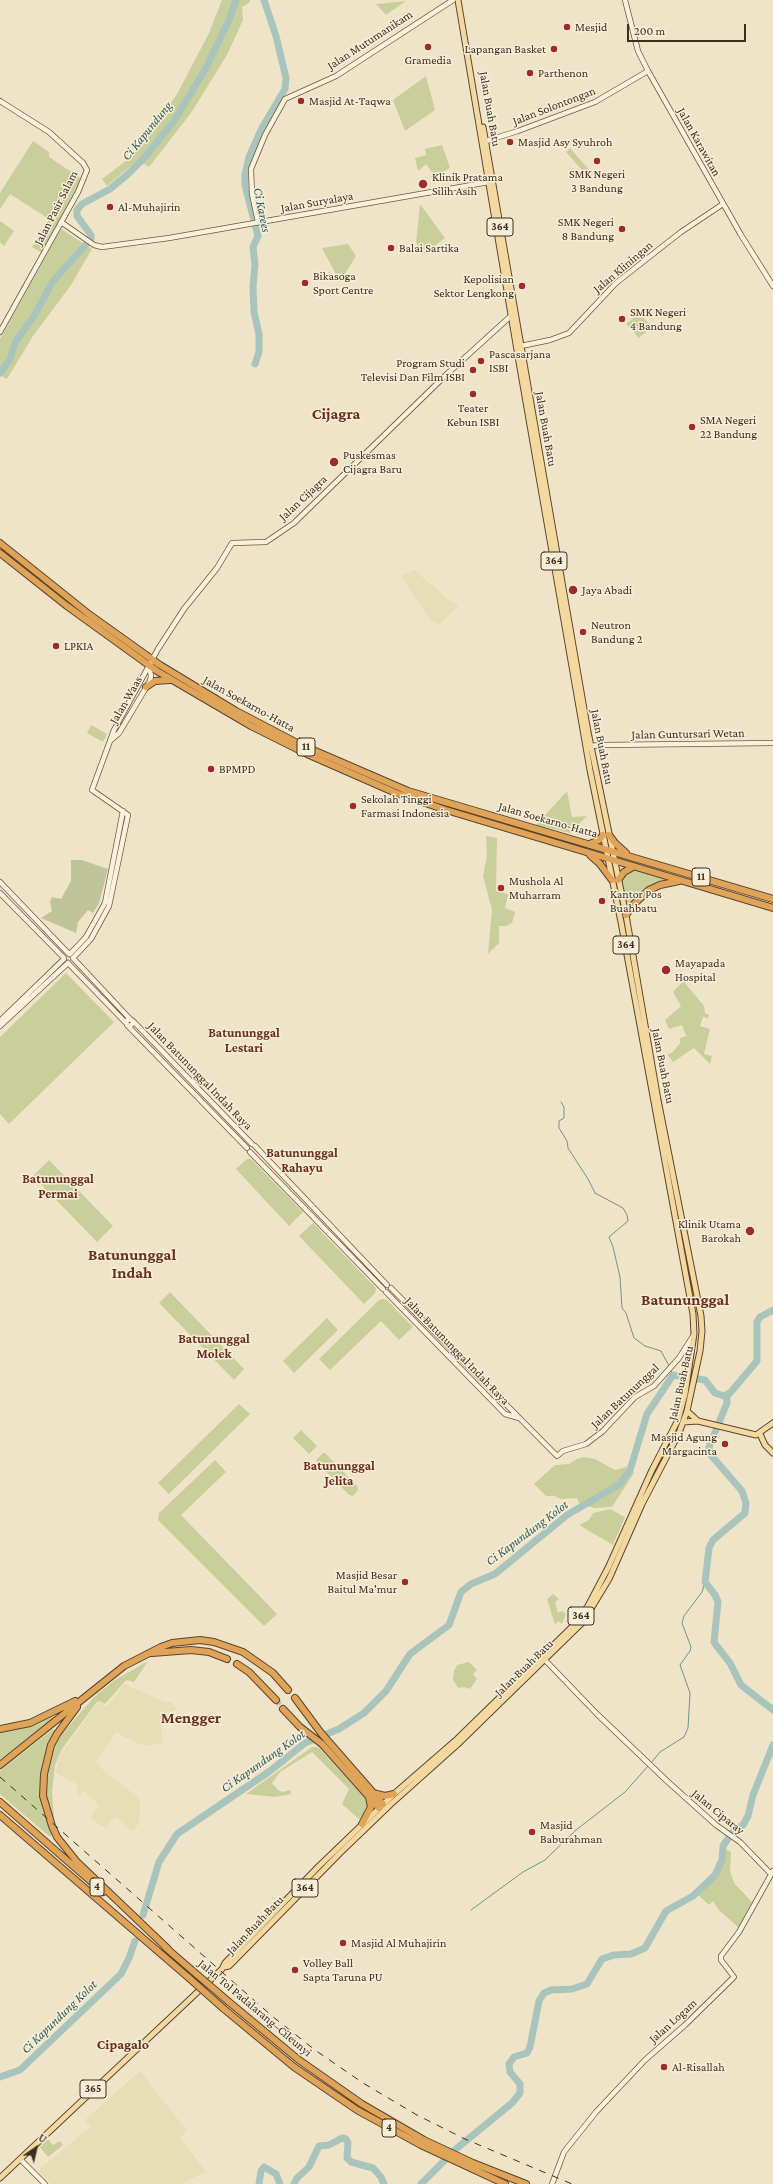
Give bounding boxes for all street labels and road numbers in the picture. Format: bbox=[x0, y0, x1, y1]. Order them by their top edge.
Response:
street label: Jalan Mutumanikam bbox=[325, 7, 415, 73]
street label: Jalan Buah Batu bbox=[476, 70, 504, 148]
street label: Jalan Solontongan bbox=[511, 84, 597, 128]
street label: Jalan Karawitan bbox=[674, 105, 724, 179]
street label: Jalan Pasir Salam bbox=[31, 168, 81, 248]
street label: Jalan Suryalaya bbox=[280, 189, 354, 215]
road number: 364 bbox=[487, 218, 513, 236]
street label: Jalan Kliningan bbox=[590, 238, 656, 296]
street label: Jalan Buah Batu bbox=[532, 390, 560, 468]
street label: Jalan Cijagra bbox=[276, 472, 330, 524]
road number: 364 bbox=[541, 552, 567, 570]
street label: Jalan Soekarno-Hatta bbox=[201, 673, 297, 735]
street label: Jalan Waas bbox=[107, 674, 145, 726]
street label: Jalan Buah Batu bbox=[588, 708, 616, 786]
street label: Jalan Guntursari Wetan bbox=[631, 726, 745, 742]
road number: 11 bbox=[297, 738, 315, 756]
street label: Jalan Soekarno-Hatta bbox=[497, 799, 599, 841]
road number: 11 bbox=[692, 868, 710, 886]
road number: 364 bbox=[613, 936, 639, 954]
street label: Jalan Batununggal Indah Raya bbox=[145, 1019, 255, 1133]
street label: Jalan Buah Batu bbox=[649, 1027, 677, 1105]
street label: Jalan Batununggal Indah Raya bbox=[402, 1294, 512, 1408]
street label: Jalan Buah Batu bbox=[665, 1344, 697, 1422]
street label: Jalan Batununggal bbox=[588, 1361, 662, 1431]
road number: 364 bbox=[568, 1607, 594, 1625]
street label: Jalan Buah Batu bbox=[492, 1636, 556, 1700]
street label: Jalan Ciparay bbox=[689, 1786, 747, 1838]
road number: 4 bbox=[90, 1878, 104, 1896]
road number: 364 bbox=[292, 1879, 318, 1897]
street label: Jalan Buah Batu bbox=[223, 1893, 287, 1957]
street label: Jalan Tol Padalarang–Cileunyi bbox=[195, 1956, 315, 2060]
street label: Jalan Logam bbox=[646, 1996, 700, 2046]
road number: 365 bbox=[80, 2080, 106, 2098]
road number: 4 bbox=[382, 2119, 396, 2137]

